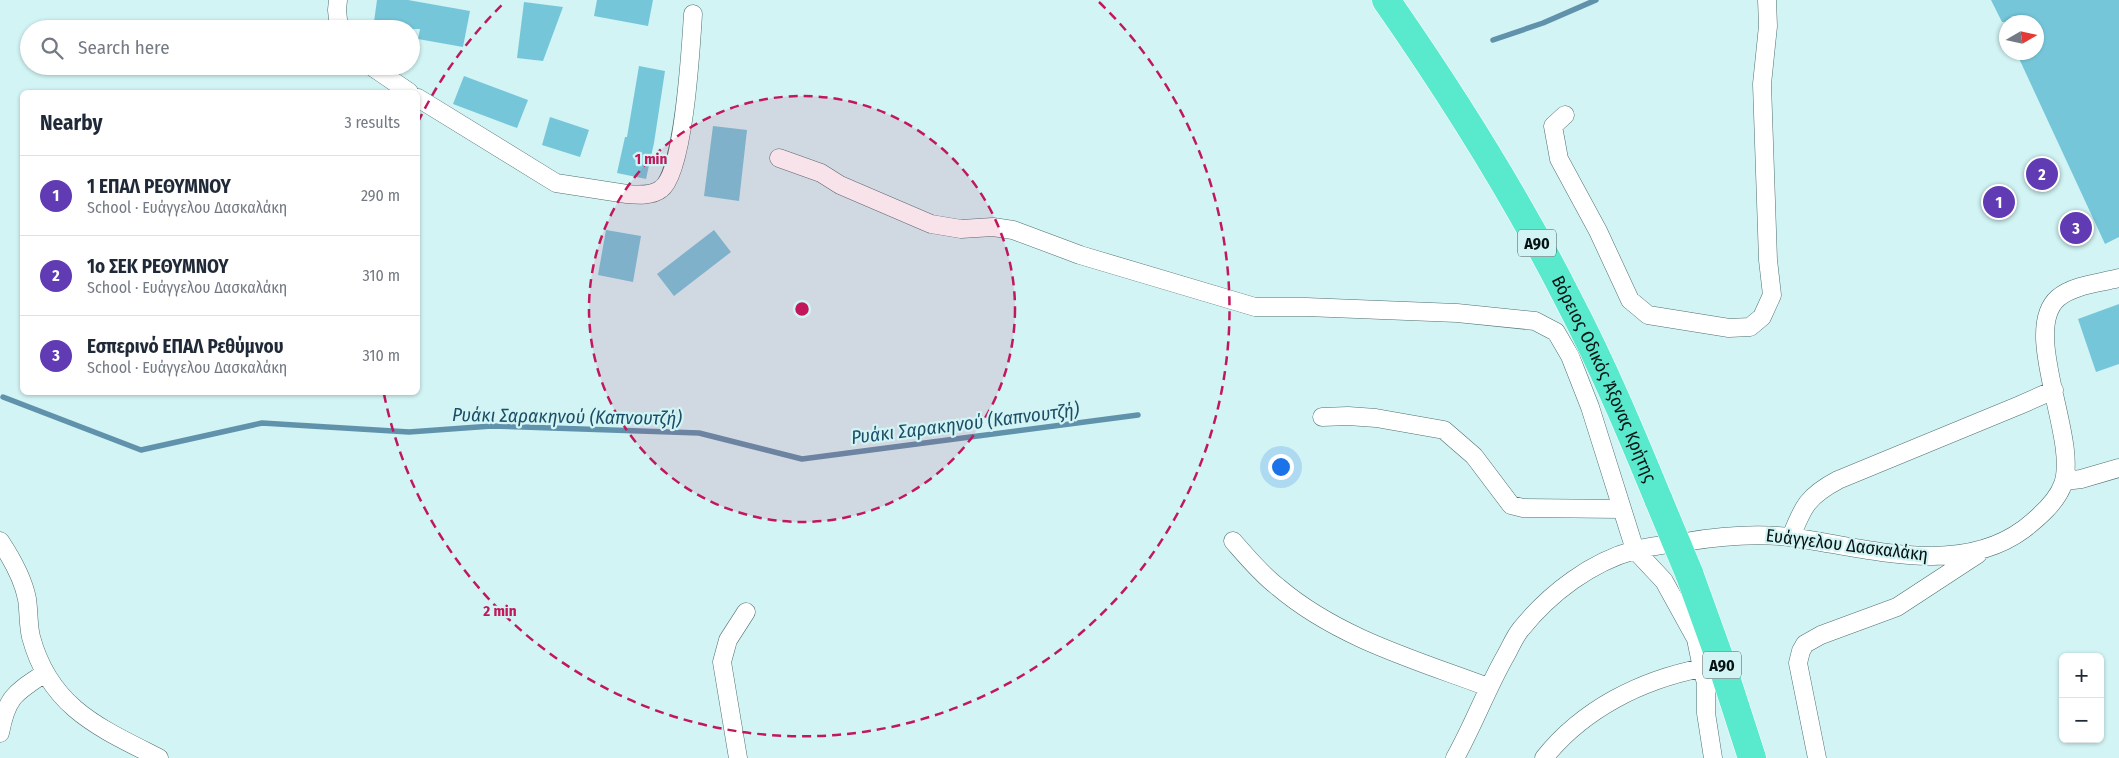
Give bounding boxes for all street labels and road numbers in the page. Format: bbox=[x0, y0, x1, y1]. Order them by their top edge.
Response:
road number: Α90 bbox=[1518, 230, 1556, 256]
street label: Βόρειος Οδικός Άξονας Κρήτης bbox=[1547, 272, 1661, 486]
street label: Ευάγγελου Δασκαλάκη bbox=[1765, 524, 1929, 566]
road number: Α90 bbox=[1703, 652, 1741, 678]

